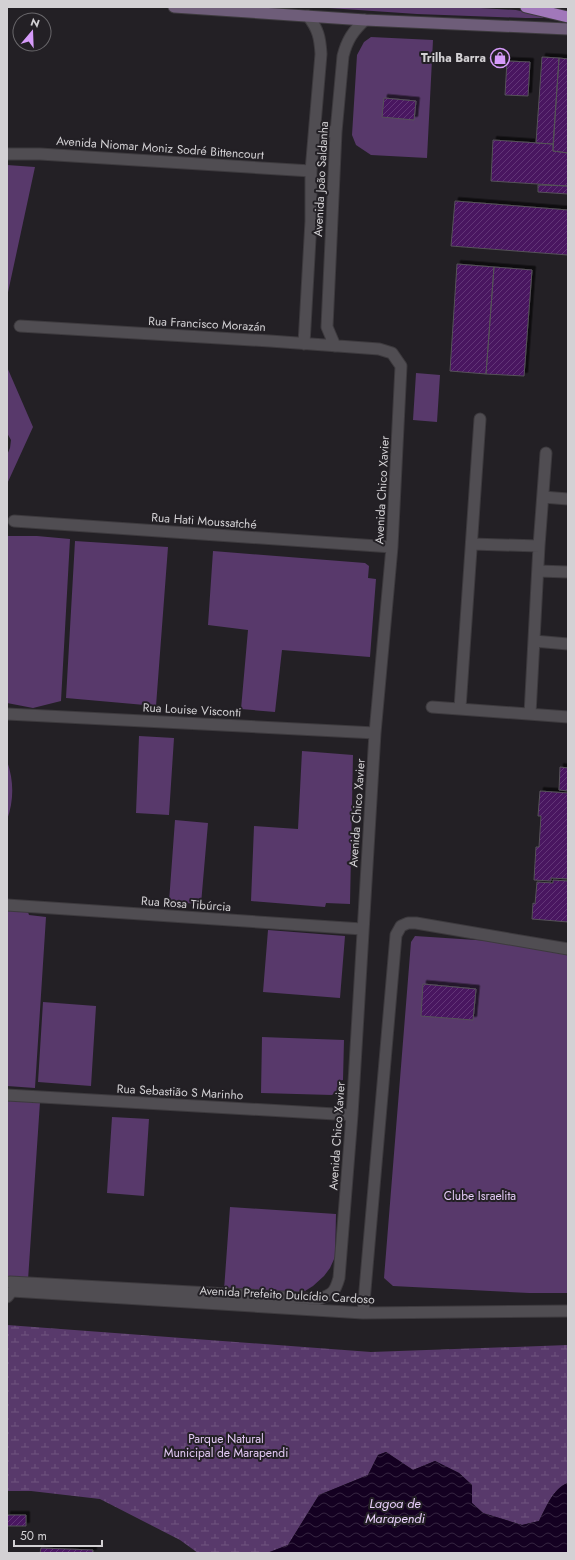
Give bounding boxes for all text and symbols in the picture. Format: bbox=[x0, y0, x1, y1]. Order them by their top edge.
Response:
north arrow bbox=[12, 12, 52, 52]
text: N bbox=[29, 14, 42, 32]
shop icon: Trilha Barra bbox=[489, 47, 511, 69]
place label: Trilha Barra bbox=[421, 49, 486, 67]
street label: Avenida João Saldanha bbox=[309, 121, 333, 237]
street label: Avenida Niomar Moniz Sodré Bittencourt bbox=[56, 132, 265, 164]
street label: Rua Francisco Morazán bbox=[148, 312, 266, 336]
street label: Avenida Chico Xavier bbox=[370, 434, 394, 545]
street label: Rua Hati Moussatché bbox=[151, 508, 257, 534]
street label: Rua Louise Visconti bbox=[142, 698, 242, 722]
street label: Avenida Chico Xavier bbox=[344, 757, 370, 868]
street label: Rua Rosa Tibúrcia bbox=[140, 892, 232, 916]
street label: Rua Sebastião S Marinho bbox=[116, 1080, 244, 1104]
street label: Avenida Chico Xavier bbox=[324, 1080, 350, 1191]
park label: Clube Israelita bbox=[444, 1187, 516, 1205]
street label: Avenida Prefeito Dulcídio Cardoso bbox=[199, 1281, 376, 1309]
park label: Parque Natural Municipal de Marapendi bbox=[164, 1430, 288, 1462]
water label: Lagoa de Marapendi bbox=[365, 1494, 426, 1528]
scale bar bbox=[14, 1522, 102, 1548]
text: 50 m bbox=[20, 1527, 47, 1545]

